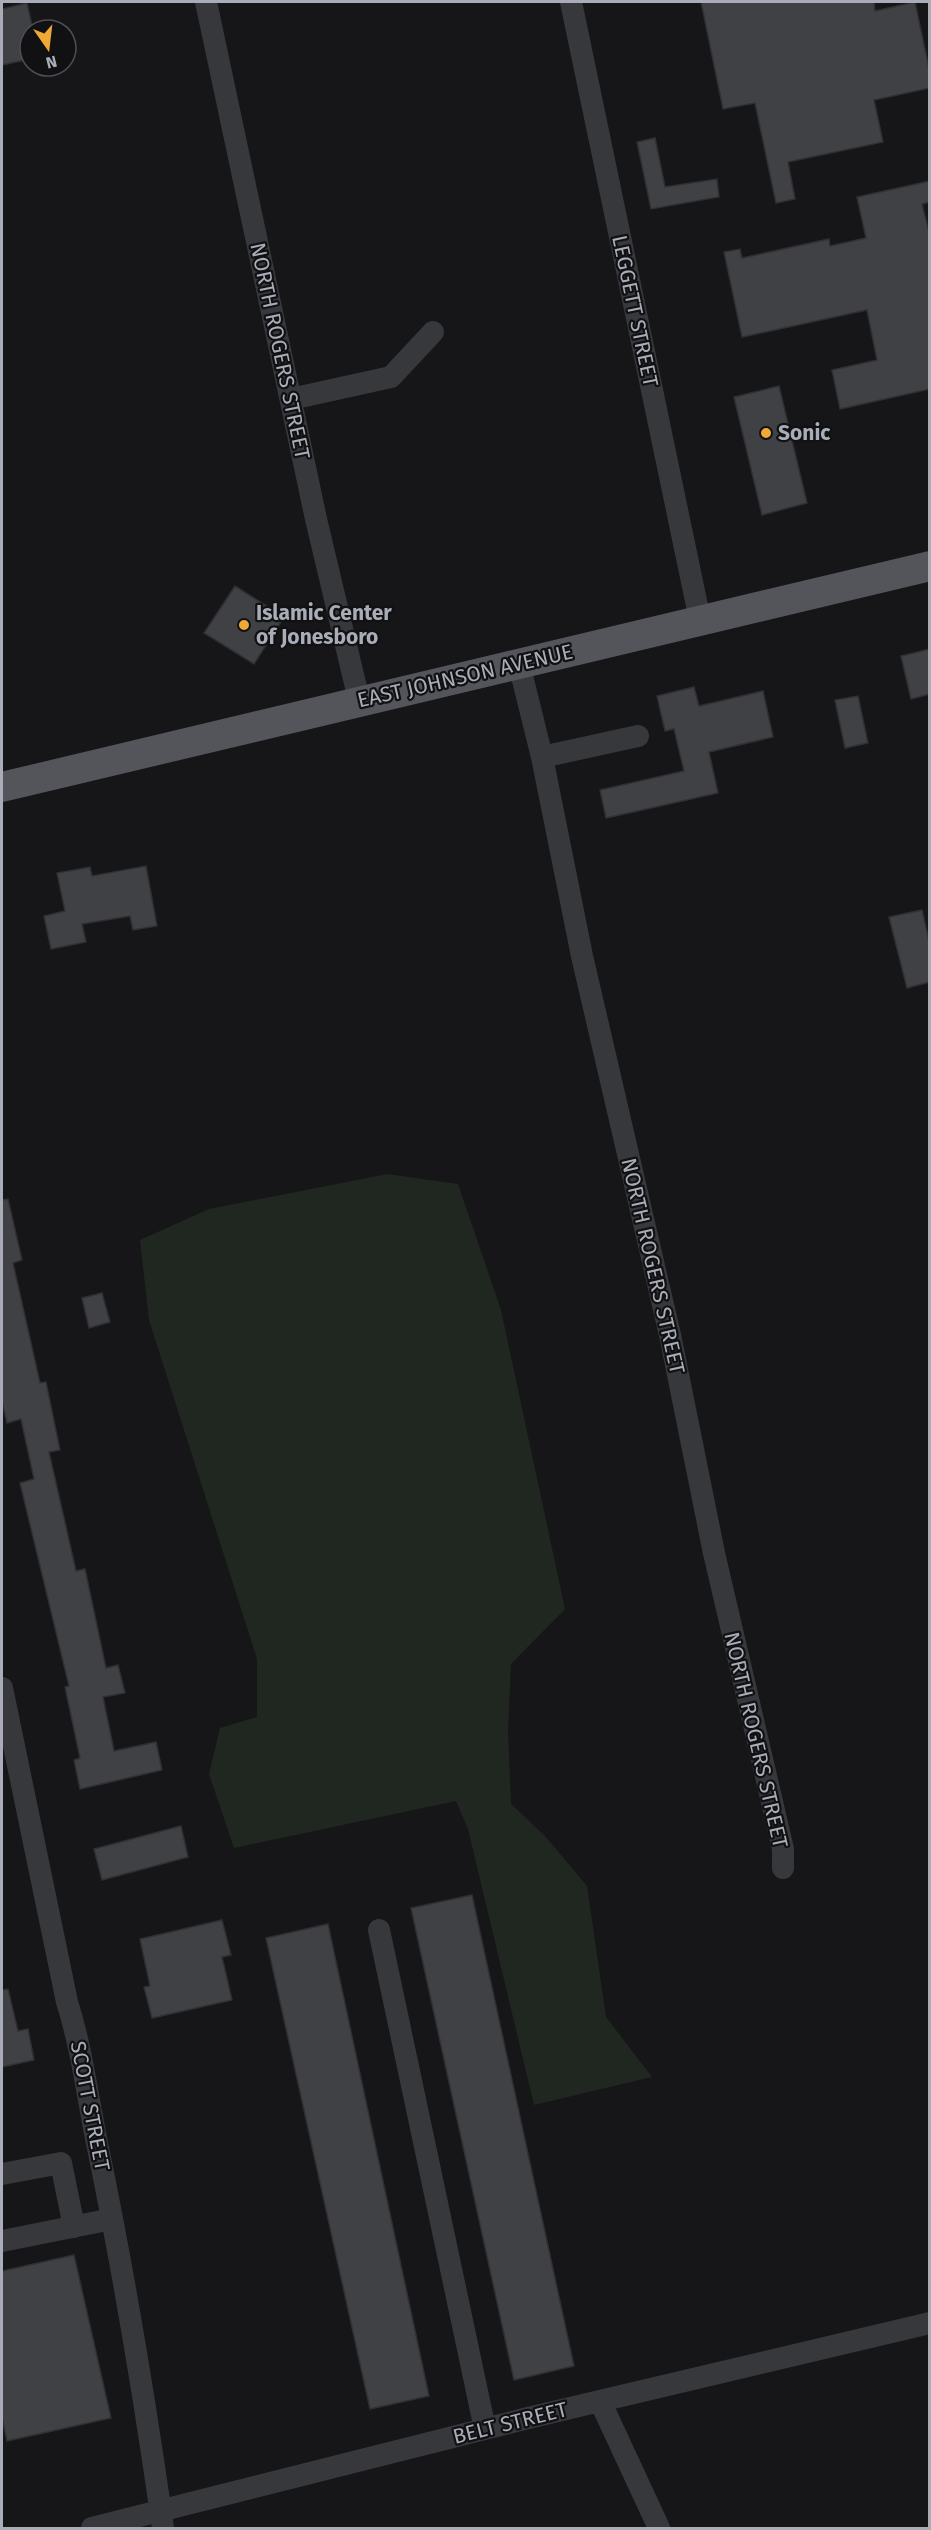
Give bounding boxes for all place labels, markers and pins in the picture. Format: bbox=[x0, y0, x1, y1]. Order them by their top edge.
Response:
place label: Sonic bbox=[778, 420, 830, 446]
marker: Sonic bbox=[759, 426, 773, 440]
place label: Islamic Center of Jonesboro bbox=[256, 600, 392, 650]
marker: Islamic Center of Jonesboro bbox=[237, 618, 251, 632]

